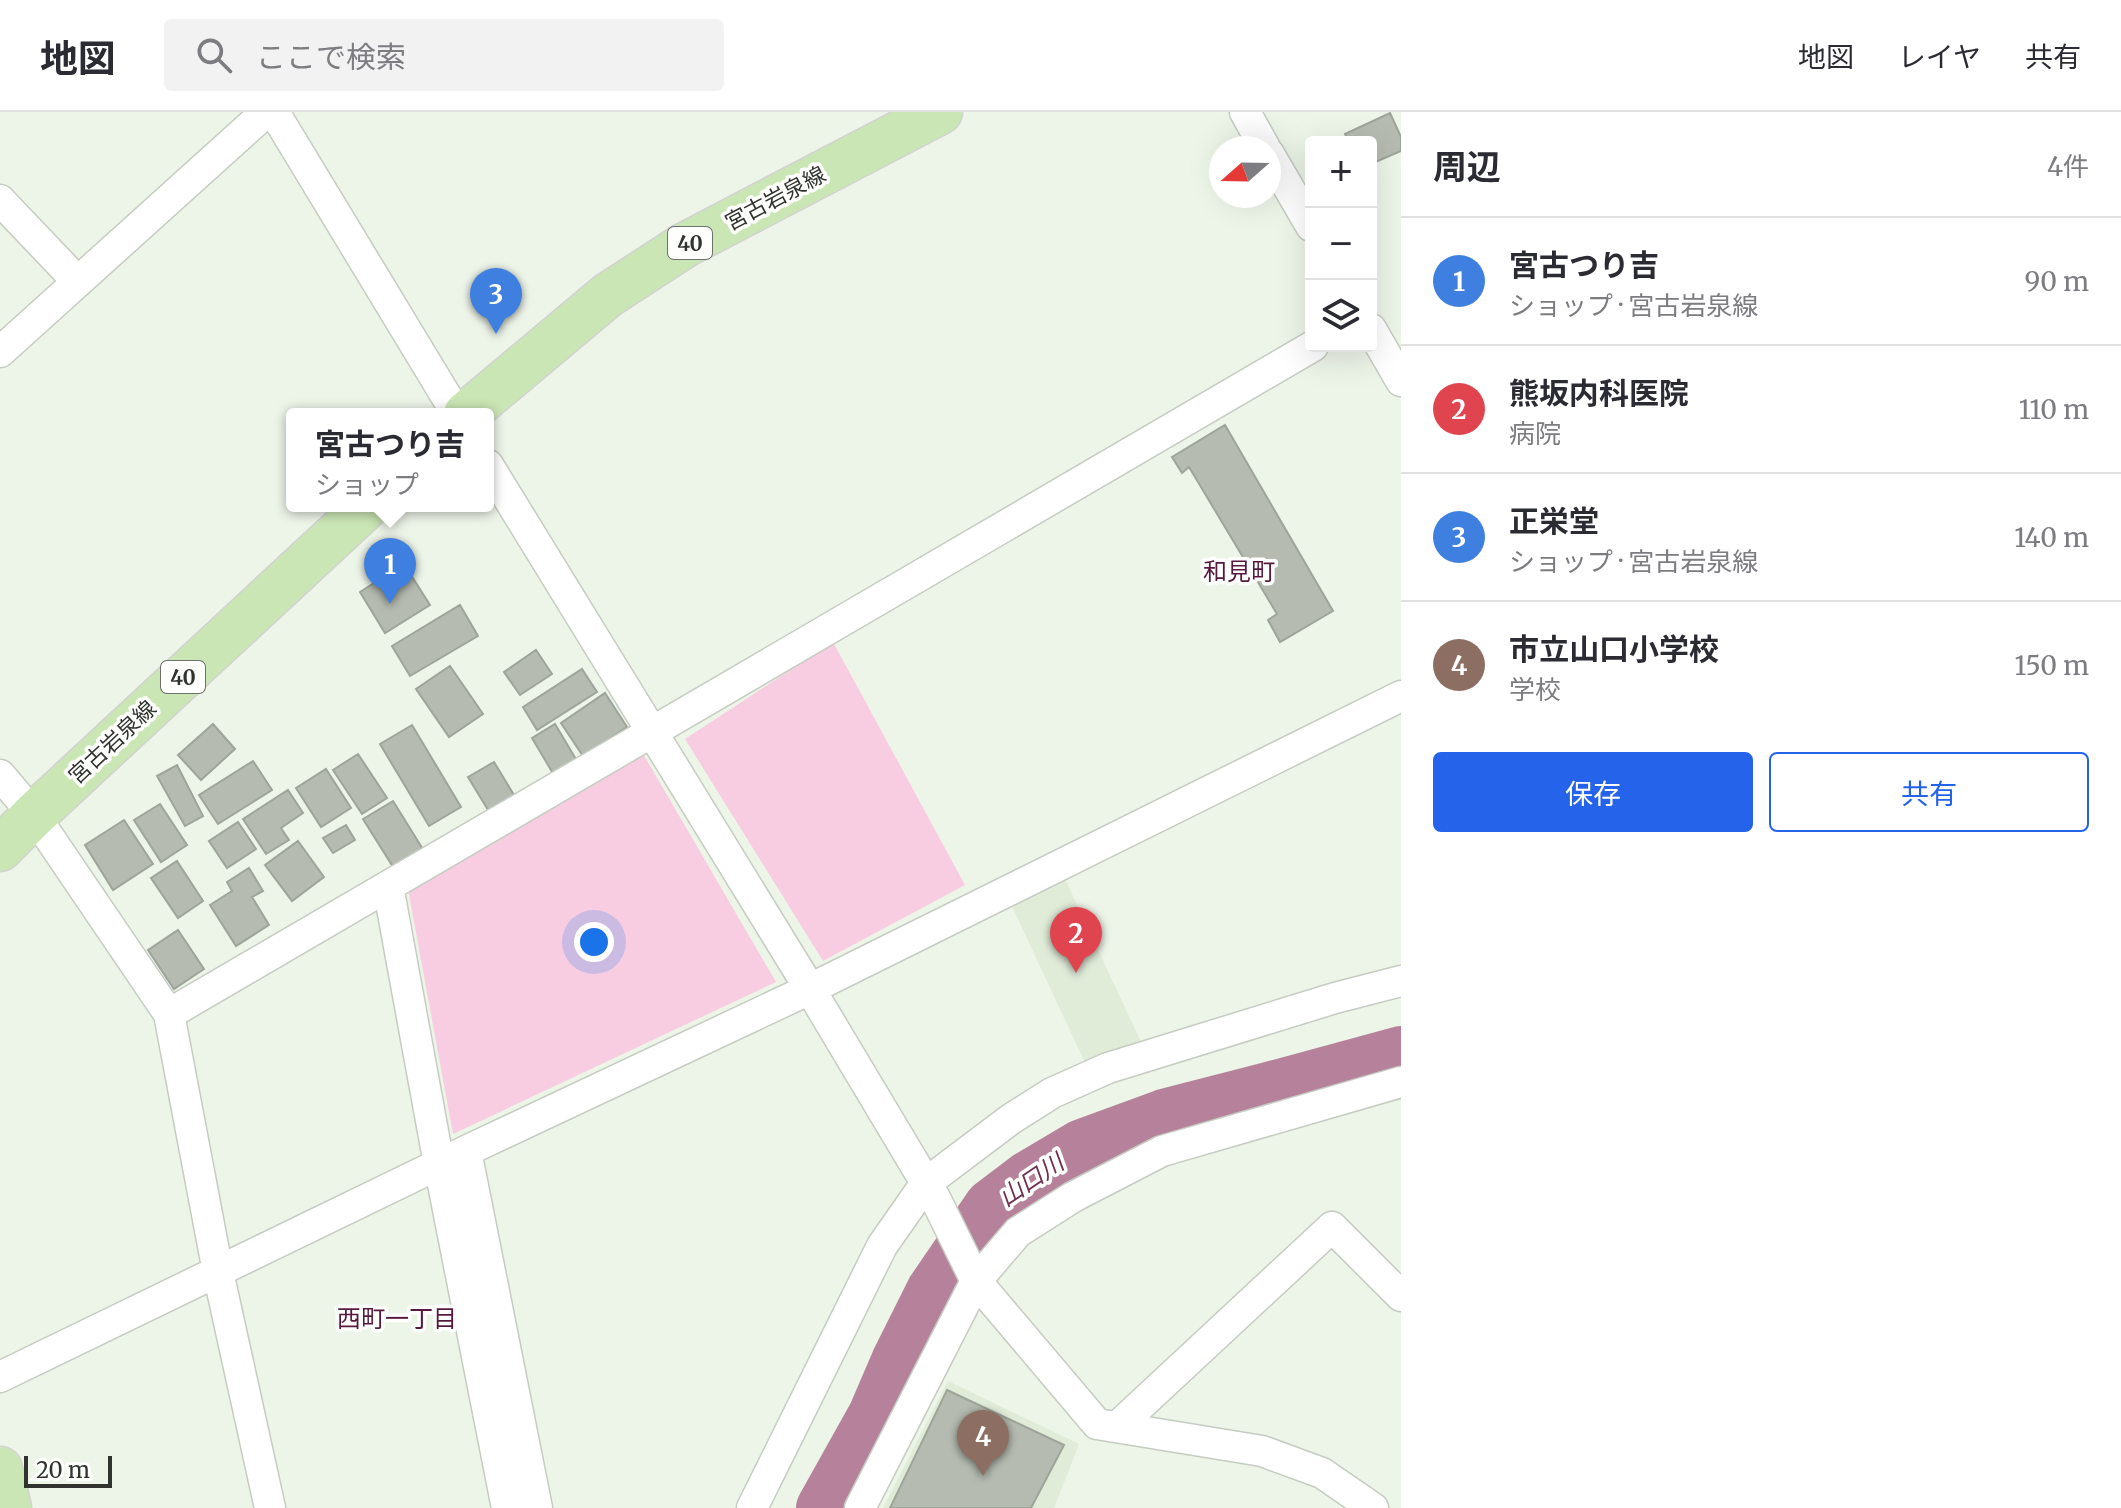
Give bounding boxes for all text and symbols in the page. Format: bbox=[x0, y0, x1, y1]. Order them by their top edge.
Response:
search box bbox=[164, 19, 724, 91]
icon: search bbox=[192, 33, 236, 77]
text: 地図 bbox=[40, 35, 116, 82]
text: ここで検索 bbox=[256, 38, 406, 76]
text: 地図 bbox=[1798, 39, 1854, 75]
text: レイヤ bbox=[1898, 39, 1981, 75]
text: 共有 bbox=[2025, 39, 2081, 75]
north arrow bbox=[1209, 136, 1281, 208]
map controls bbox=[1305, 136, 1377, 352]
button: + bbox=[1305, 136, 1377, 208]
text: 周辺 bbox=[1433, 146, 1501, 188]
text: 4件 bbox=[2047, 150, 2089, 183]
street label: 宮古岩泉線 bbox=[720, 160, 830, 236]
button: − bbox=[1305, 208, 1377, 280]
road number: 40 bbox=[668, 227, 712, 259]
text: 宮古つり吉 bbox=[1509, 246, 1659, 284]
text: 1 bbox=[1453, 265, 1465, 298]
text: 90 m bbox=[2025, 265, 2089, 298]
pin: 3 bbox=[470, 268, 522, 334]
button: layers bbox=[1305, 280, 1377, 352]
text: ショップ · 宮古岩泉線 bbox=[1509, 289, 1758, 322]
text: 熊坂内科医院 bbox=[1509, 374, 1689, 412]
text: 2 bbox=[1451, 393, 1467, 426]
text: 110 m bbox=[2019, 393, 2089, 426]
popup bbox=[286, 408, 494, 512]
text: 病院 bbox=[1509, 417, 1561, 450]
text: 宮古つり吉 bbox=[315, 425, 465, 463]
text: ショップ bbox=[315, 468, 419, 501]
text: 正栄堂 bbox=[1509, 502, 1599, 540]
text: 3 bbox=[1452, 521, 1466, 554]
text: 140 m bbox=[2014, 521, 2089, 554]
pin: 1 bbox=[364, 538, 416, 604]
text: ショップ · 宮古岩泉線 bbox=[1509, 545, 1758, 578]
district label: 和見町 bbox=[1203, 556, 1275, 587]
text: 市立山口小学校 bbox=[1509, 630, 1719, 668]
text: 4 bbox=[1451, 649, 1467, 682]
text: 150 m bbox=[2015, 649, 2089, 682]
road number: 40 bbox=[161, 661, 205, 693]
text: 学校 bbox=[1509, 673, 1561, 706]
street label: 宮古岩泉線 bbox=[62, 694, 162, 790]
button: 保存 bbox=[1433, 752, 1753, 832]
button: 共有 bbox=[1769, 752, 2089, 832]
pin: 2 bbox=[1050, 907, 1102, 973]
your location bbox=[574, 922, 614, 962]
water label: 山口川 bbox=[992, 1145, 1072, 1213]
district label: 西町一丁目 bbox=[337, 1303, 457, 1334]
pin: 4 bbox=[957, 1410, 1009, 1476]
scale bar bbox=[24, 1452, 112, 1488]
text: 20 m bbox=[36, 1456, 90, 1484]

